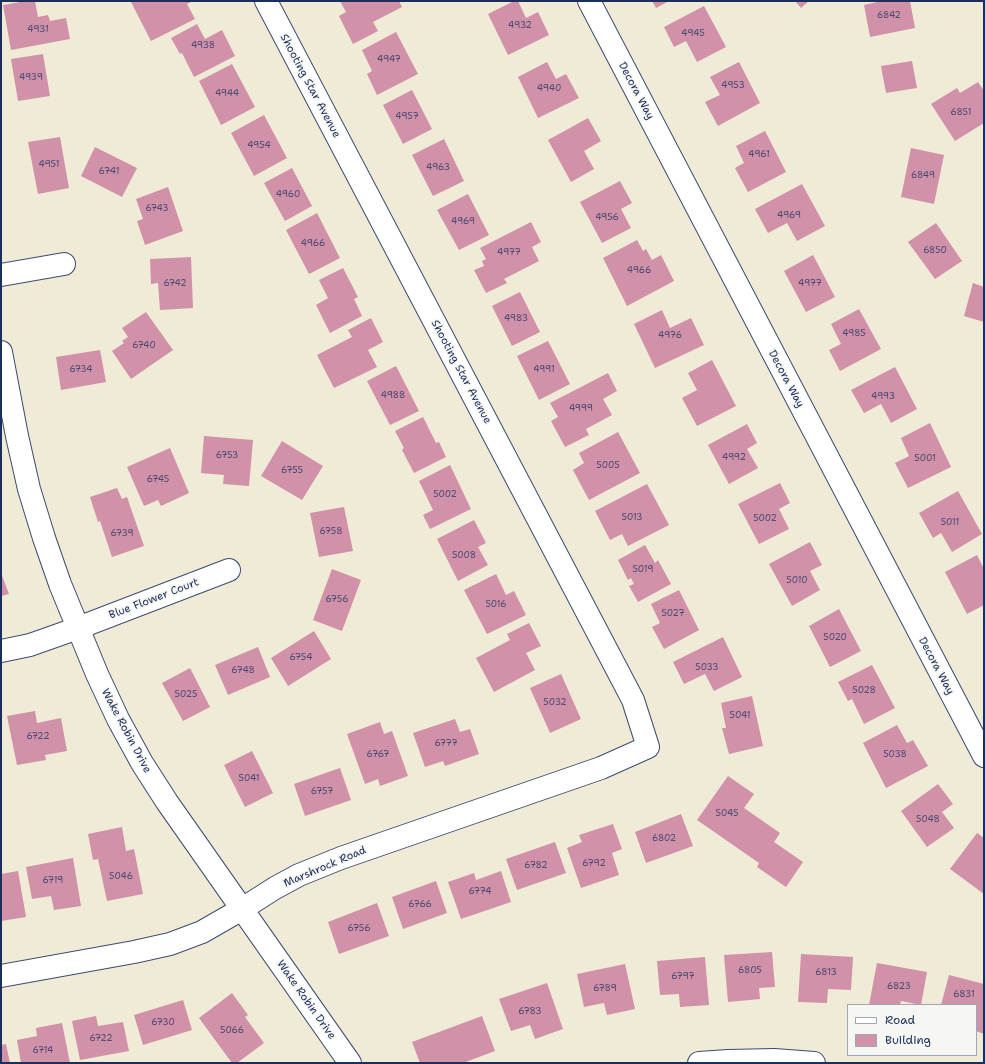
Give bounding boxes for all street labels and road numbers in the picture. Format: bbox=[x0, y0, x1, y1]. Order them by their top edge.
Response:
street label: Shooting Star Avenue bbox=[277, 32, 343, 140]
street label: Decora Way bbox=[615, 60, 657, 122]
street label: Shooting Star Avenue bbox=[428, 318, 494, 426]
street label: Decora Way bbox=[765, 348, 807, 410]
street label: Blue Flower Court bbox=[107, 576, 201, 622]
street label: Decora Way bbox=[915, 635, 957, 697]
street label: Wake Robin Drive bbox=[98, 687, 154, 775]
street label: Marshrock Road bbox=[282, 844, 368, 890]
street label: Wake Robin Drive bbox=[274, 958, 338, 1042]

